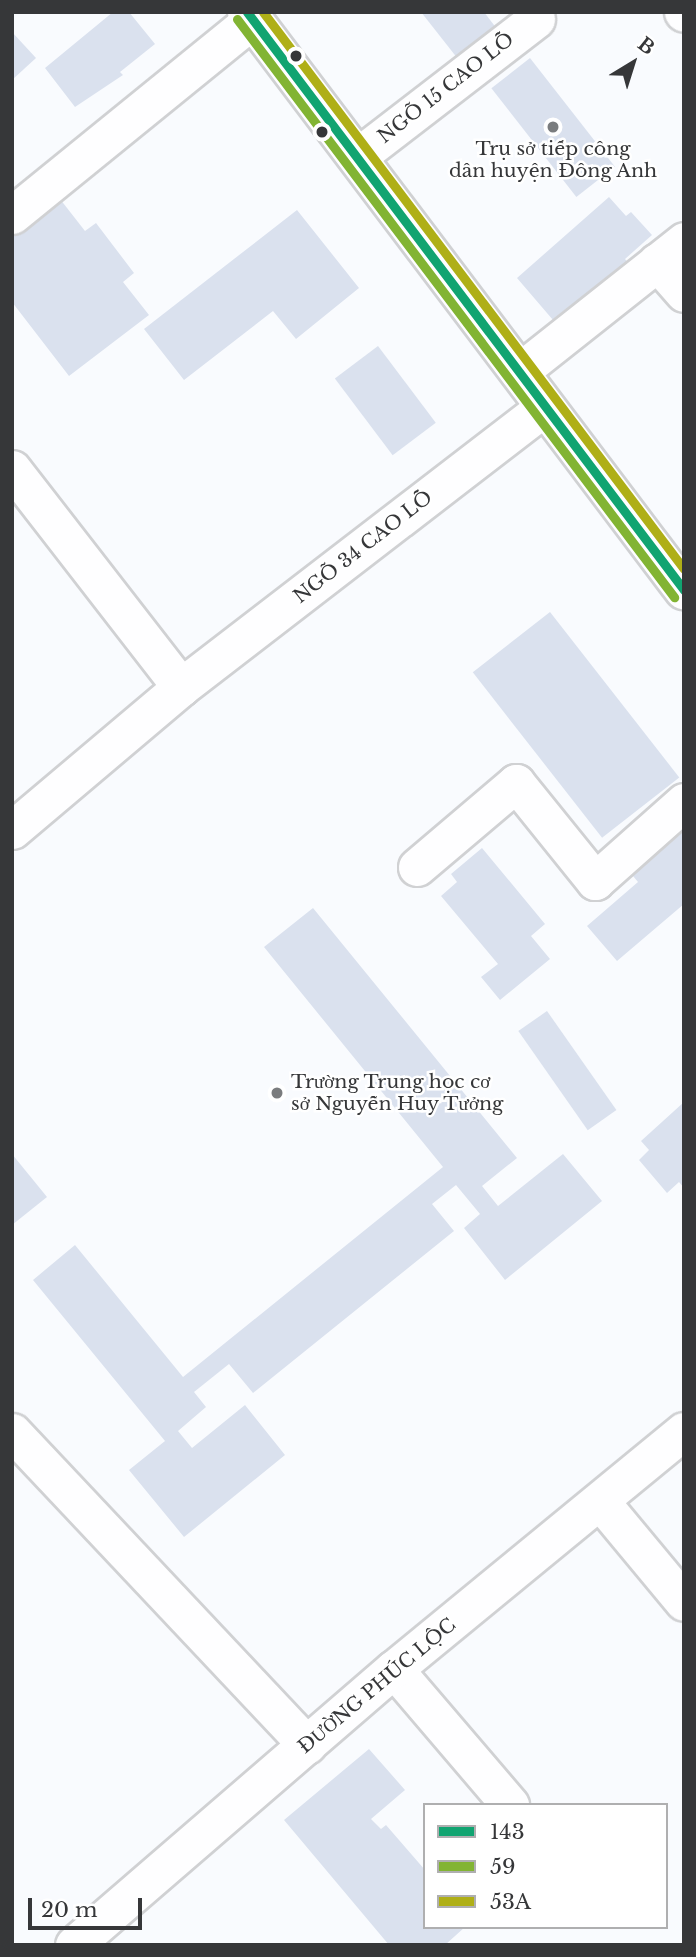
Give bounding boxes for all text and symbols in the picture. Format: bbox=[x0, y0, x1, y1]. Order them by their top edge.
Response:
street label: NGÕ 15 CAO LỖ bbox=[374, 28, 518, 148]
north arrow bbox=[598, 28, 668, 98]
text: B bbox=[633, 32, 659, 60]
unlabelled marker bbox=[289, 49, 303, 63]
marker: Trụ sở tiếp công dân huyện Đông Anh bbox=[545, 119, 561, 135]
unlabelled marker bbox=[315, 125, 329, 139]
place label: Trụ sở tiếp công dân huyện Đông Anh bbox=[448, 138, 658, 182]
street label: NGÕ 34 CAO LỖ bbox=[289, 486, 437, 608]
place label: Trường Trung học cơ sở Nguyễn Huy Tưởng bbox=[291, 1071, 505, 1115]
marker: Trường Trung học cơ sở Nguyễn Huy Tưởng bbox=[269, 1085, 285, 1101]
street label: ĐƯỜNG PHÚC LỘC bbox=[294, 1613, 460, 1759]
legend bbox=[423, 1803, 668, 1929]
text: 143 bbox=[490, 1819, 525, 1845]
text: 59 bbox=[490, 1854, 515, 1880]
scale bar bbox=[32, 1884, 145, 1928]
text: 53A bbox=[490, 1889, 531, 1915]
text: 20 m bbox=[41, 1897, 98, 1923]

